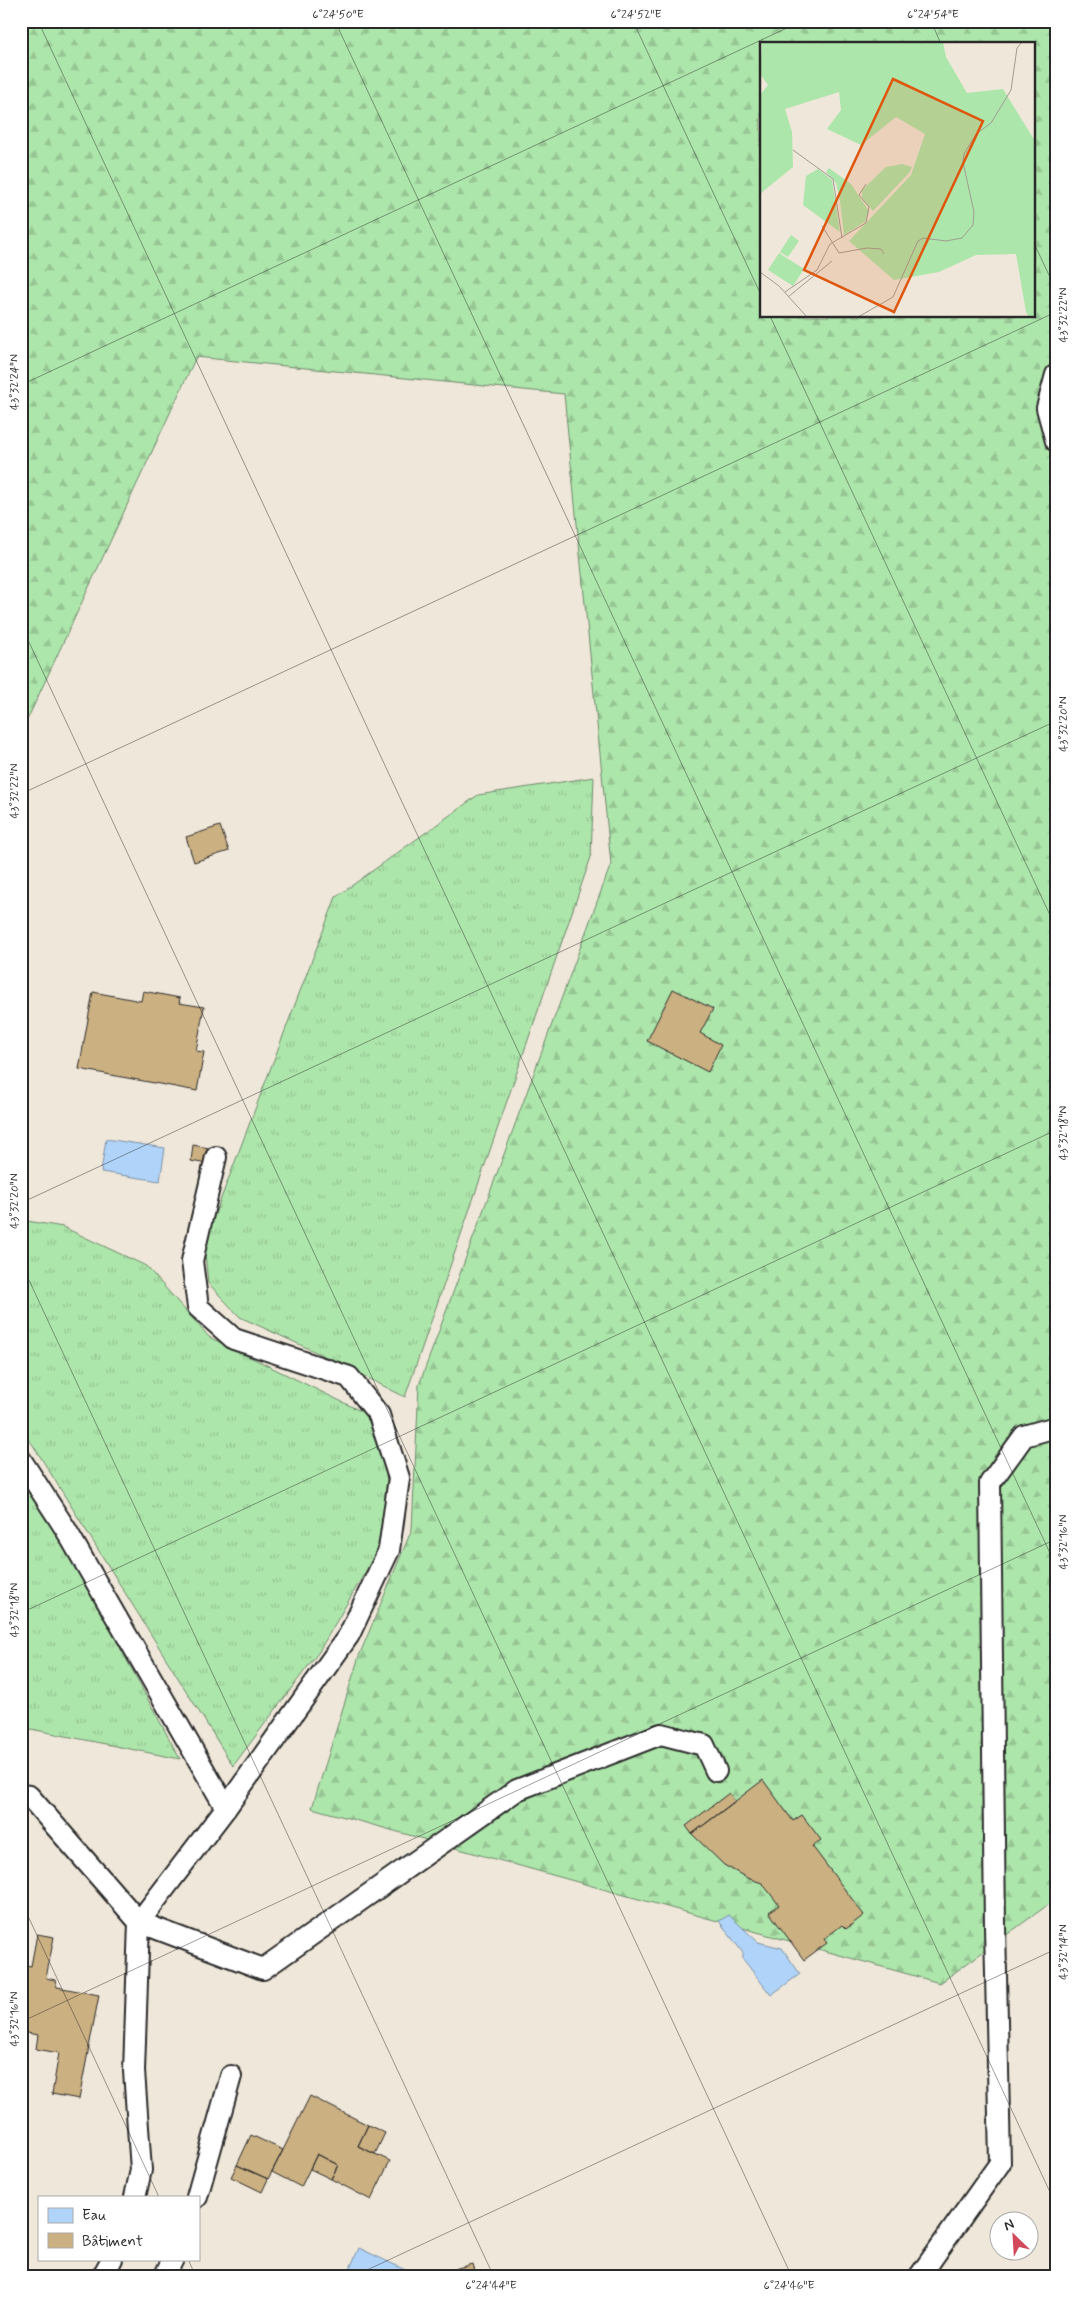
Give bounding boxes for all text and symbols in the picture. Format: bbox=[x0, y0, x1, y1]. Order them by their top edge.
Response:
text: 6°24'50"E bbox=[312, 7, 364, 23]
text: 6°24'52"E bbox=[611, 7, 661, 23]
text: 6°24'54"E bbox=[907, 7, 959, 23]
inset map bbox=[760, 42, 1034, 318]
text: 43°32'22"N bbox=[1056, 287, 1072, 343]
text: 43°32'24"N bbox=[7, 354, 23, 410]
text: 43°32'20"N bbox=[1056, 696, 1072, 752]
text: 43°32'22"N bbox=[7, 763, 23, 819]
text: 43°32'18"N bbox=[1056, 1106, 1072, 1160]
text: 43°32'20"N bbox=[7, 1173, 23, 1229]
text: 43°32'16"N bbox=[1056, 1515, 1072, 1569]
text: 43°32'18"N bbox=[7, 1583, 23, 1637]
text: 43°32'14"N bbox=[1056, 1924, 1072, 1980]
text: 43°32'16"N bbox=[7, 1992, 23, 2046]
legend bbox=[38, 2196, 200, 2260]
text: Eau bbox=[82, 2206, 106, 2226]
north arrow bbox=[990, 2210, 1040, 2260]
text: N bbox=[1001, 2215, 1017, 2235]
text: Bâtiment bbox=[82, 2232, 143, 2252]
text: 6°24'44"E bbox=[465, 2278, 517, 2294]
text: 6°24'46"E bbox=[764, 2278, 814, 2294]

